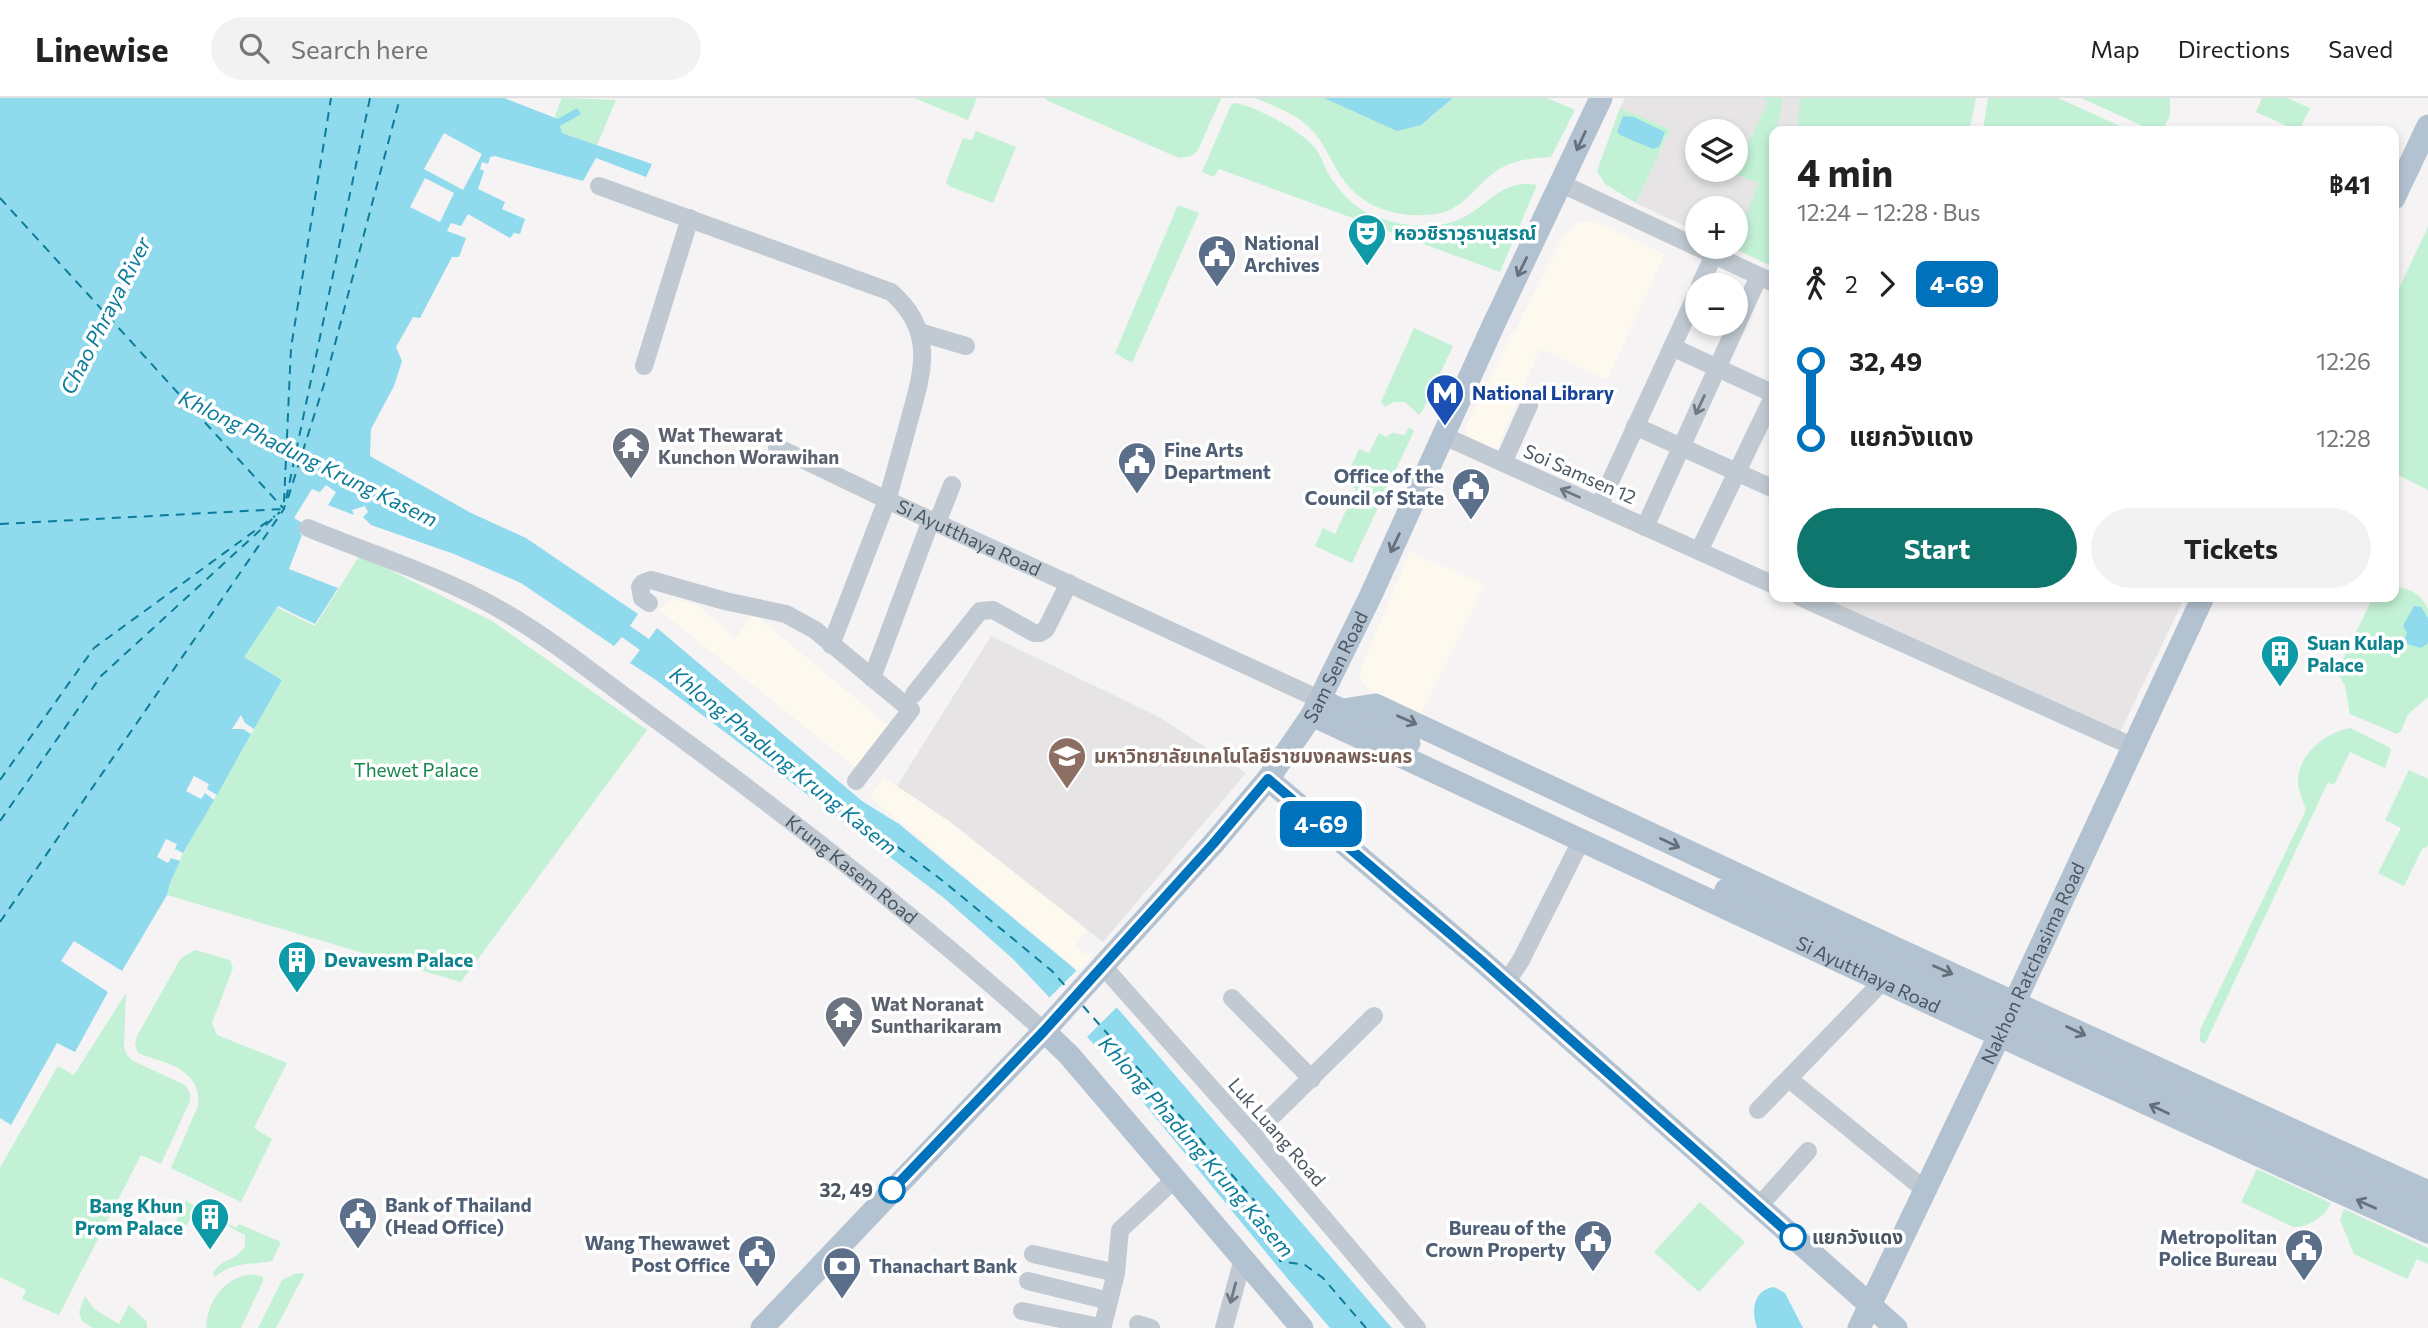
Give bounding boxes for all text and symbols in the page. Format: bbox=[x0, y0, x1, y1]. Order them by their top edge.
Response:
search box bbox=[211, 17, 701, 80]
text: Linewise bbox=[35, 28, 169, 69]
icon: search bbox=[235, 29, 273, 67]
text: Search here bbox=[291, 33, 428, 64]
text: Map bbox=[2090, 34, 2140, 63]
text: Directions bbox=[2178, 34, 2290, 63]
text: Saved bbox=[2328, 34, 2393, 63]
map controls bbox=[1685, 119, 1748, 336]
button: layers bbox=[1685, 119, 1748, 182]
one-way arrow bbox=[1574, 130, 1588, 151]
text: 4 min bbox=[1797, 148, 1893, 195]
text: ฿41 bbox=[2329, 168, 2371, 199]
button: + bbox=[1685, 196, 1748, 259]
text: 12:24 – 12:28 · Bus bbox=[1797, 198, 1981, 226]
theatre icon: หอวชิราวุธานุสรณ์ bbox=[1346, 212, 1388, 267]
place label: หอวชิราวุธานุสรณ์ bbox=[1394, 221, 1536, 245]
place label: National Archives bbox=[1244, 231, 1320, 276]
water label: Chao Phraya River bbox=[54, 232, 155, 398]
public building icon: National Archives bbox=[1196, 233, 1238, 288]
one-way arrow bbox=[1514, 256, 1528, 277]
icon: walk bbox=[1797, 265, 1835, 303]
icon: forward bbox=[1868, 265, 1906, 303]
text: 4-69 bbox=[1930, 269, 1984, 298]
text: 2 bbox=[1845, 270, 1858, 298]
button: − bbox=[1685, 273, 1748, 336]
text: 32, 49 bbox=[1849, 345, 1922, 376]
text: 12:26 bbox=[2316, 347, 2371, 375]
metro station icon: National Library bbox=[1424, 372, 1466, 427]
place label: National Library bbox=[1472, 381, 1615, 404]
water label: Khlong Phadung Krung Kasem bbox=[175, 384, 442, 531]
one-way arrow bbox=[1693, 394, 1707, 415]
text: แยกวังแดง bbox=[1849, 420, 1974, 451]
place label: Wat Thewarat Kunchon Worawihan bbox=[658, 423, 839, 468]
text: 12:28 bbox=[2316, 424, 2371, 452]
temple icon: Wat Thewarat Kunchon Worawihan bbox=[610, 425, 652, 480]
place label: Fine Arts Department bbox=[1164, 438, 1271, 483]
street label: Soi Samsen 12 bbox=[1520, 439, 1640, 509]
public building icon: Fine Arts Department bbox=[1116, 440, 1158, 495]
place label: Office of the Council of State bbox=[1305, 464, 1444, 509]
public building icon: Office of the Council of State bbox=[1450, 466, 1492, 521]
one-way arrow bbox=[1560, 486, 1581, 499]
street label: Si Ayutthaya Road bbox=[893, 494, 1045, 580]
button: Start bbox=[1797, 508, 2077, 588]
button: Tickets bbox=[2091, 508, 2371, 588]
one-way arrow bbox=[1388, 531, 1401, 553]
street label: Sam Sen Road bbox=[1298, 607, 1372, 727]
place label: Suan Kulap Palace bbox=[2307, 631, 2404, 676]
building icon: Suan Kulap Palace bbox=[2259, 633, 2301, 688]
water label: Khlong Phadung Krung Kasem bbox=[665, 661, 902, 859]
one-way arrow bbox=[1396, 714, 1417, 727]
school or university icon: มหาวิทยาลัยเทคโนโลยีราชมงคลพระนคร bbox=[1046, 735, 1088, 790]
place label: มหาวิทยาลัยเทคโนโลยีราชมงคลพระนคร bbox=[1094, 744, 1412, 767]
park label: Thewet Palace bbox=[353, 758, 479, 781]
line badge: 4-69 bbox=[1272, 801, 1370, 847]
street label: Krung Kasem Road bbox=[781, 809, 922, 928]
text: 4-69 bbox=[1294, 809, 1348, 838]
one-way arrow bbox=[1659, 837, 1680, 850]
street label: Nakhon Ratchasima Road bbox=[1975, 858, 2089, 1068]
street label: Si Ayutthaya Road bbox=[1793, 931, 1944, 1018]
building icon: Devavesm Palace bbox=[276, 939, 318, 994]
place label: Devavesm Palace bbox=[324, 948, 473, 971]
one-way arrow bbox=[1932, 964, 1953, 977]
place label: Wat Noranat Suntharikaram bbox=[871, 992, 1002, 1037]
temple icon: Wat Noranat Suntharikaram bbox=[823, 994, 865, 1049]
one-way arrow bbox=[2065, 1025, 2086, 1038]
water label: Khlong Phadung Krung Kasem bbox=[1094, 1030, 1300, 1262]
street label: Luk Luang Road bbox=[1224, 1073, 1331, 1191]
one-way arrow bbox=[2149, 1102, 2170, 1115]
marker: 32, 49 bbox=[879, 1177, 905, 1203]
place label: 32, 49 bbox=[819, 1178, 873, 1201]
place label: Bank of Thailand (Head Office) bbox=[385, 1193, 532, 1238]
place label: Bang Khun Prom Palace bbox=[75, 1194, 183, 1239]
public building icon: Bank of Thailand (Head Office) bbox=[337, 1195, 379, 1250]
building icon: Bang Khun Prom Palace bbox=[189, 1196, 231, 1251]
one-way arrow bbox=[2356, 1197, 2377, 1210]
place label: Bureau of the Crown Property bbox=[1425, 1216, 1567, 1261]
public building icon: Bureau of the Crown Property bbox=[1572, 1218, 1614, 1273]
marker: แยกวังแดง bbox=[1780, 1224, 1806, 1250]
place label: แยกวังแดง bbox=[1812, 1225, 1903, 1248]
place label: Metropolitan Police Bureau bbox=[2158, 1225, 2277, 1270]
public building icon: Metropolitan Police Bureau bbox=[2283, 1227, 2325, 1282]
place label: Wang Thewawet Post Office bbox=[584, 1231, 730, 1276]
public building icon: Wang Thewawet Post Office bbox=[736, 1233, 778, 1288]
bank icon: Thanachart Bank bbox=[821, 1245, 863, 1300]
place label: Thanachart Bank bbox=[869, 1254, 1018, 1277]
one-way arrow bbox=[1226, 1282, 1239, 1304]

